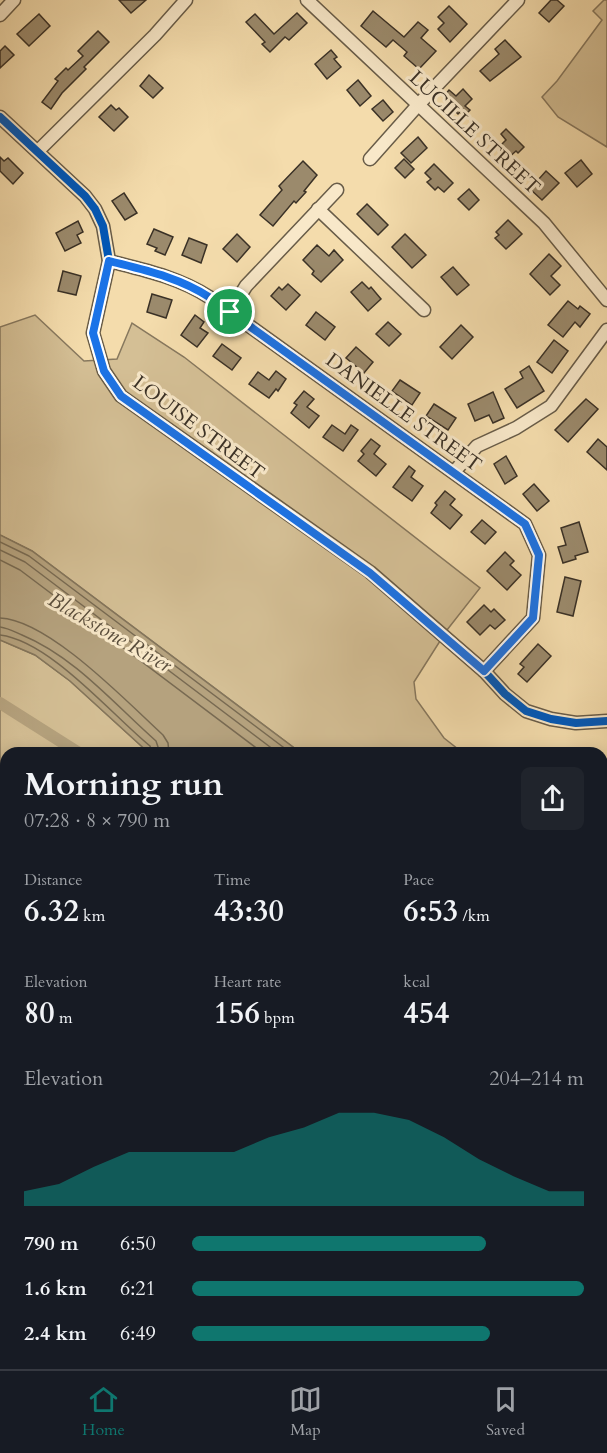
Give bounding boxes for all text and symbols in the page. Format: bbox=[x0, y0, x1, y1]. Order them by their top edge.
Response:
street label: LUCILLE STREET bbox=[403, 64, 546, 201]
pin bbox=[204, 286, 255, 337]
icon: arrive bbox=[213, 295, 246, 328]
street label: DANIELLE STREET bbox=[320, 347, 487, 478]
street label: LOUISE STREET bbox=[127, 369, 270, 486]
water label: Blackstone River bbox=[43, 585, 178, 680]
text: Morning run bbox=[24, 762, 224, 807]
button: share bbox=[521, 767, 584, 830]
text: 07:28 · 8 × 790 m bbox=[24, 807, 170, 834]
text: Distance bbox=[24, 869, 82, 891]
text: Time bbox=[214, 869, 251, 891]
text: Pace bbox=[403, 869, 434, 891]
text: 6.32 bbox=[24, 891, 79, 932]
text: 43:30 bbox=[214, 891, 284, 932]
text: 6:53 bbox=[403, 891, 458, 932]
text: km bbox=[79, 905, 105, 927]
text: /km bbox=[458, 905, 490, 927]
text: Elevation bbox=[24, 971, 88, 993]
text: Heart rate bbox=[214, 971, 281, 993]
text: kcal bbox=[403, 971, 430, 993]
text: 80 bbox=[24, 993, 55, 1034]
text: 156 bbox=[214, 993, 260, 1034]
text: 454 bbox=[403, 993, 449, 1034]
text: m bbox=[55, 1007, 73, 1029]
text: bpm bbox=[260, 1007, 295, 1029]
text: Elevation bbox=[24, 1065, 103, 1092]
text: 204–214 m bbox=[489, 1065, 584, 1092]
text: 790 m bbox=[24, 1230, 79, 1257]
text: 6:50 bbox=[120, 1230, 156, 1257]
text: 1.6 km bbox=[24, 1275, 87, 1302]
text: 6:21 bbox=[120, 1275, 156, 1302]
text: 2.4 km bbox=[24, 1320, 87, 1347]
text: 6:49 bbox=[120, 1320, 156, 1347]
tab: Home bbox=[82, 1383, 125, 1441]
tab: Map bbox=[289, 1383, 322, 1441]
tab: Saved bbox=[486, 1383, 525, 1441]

